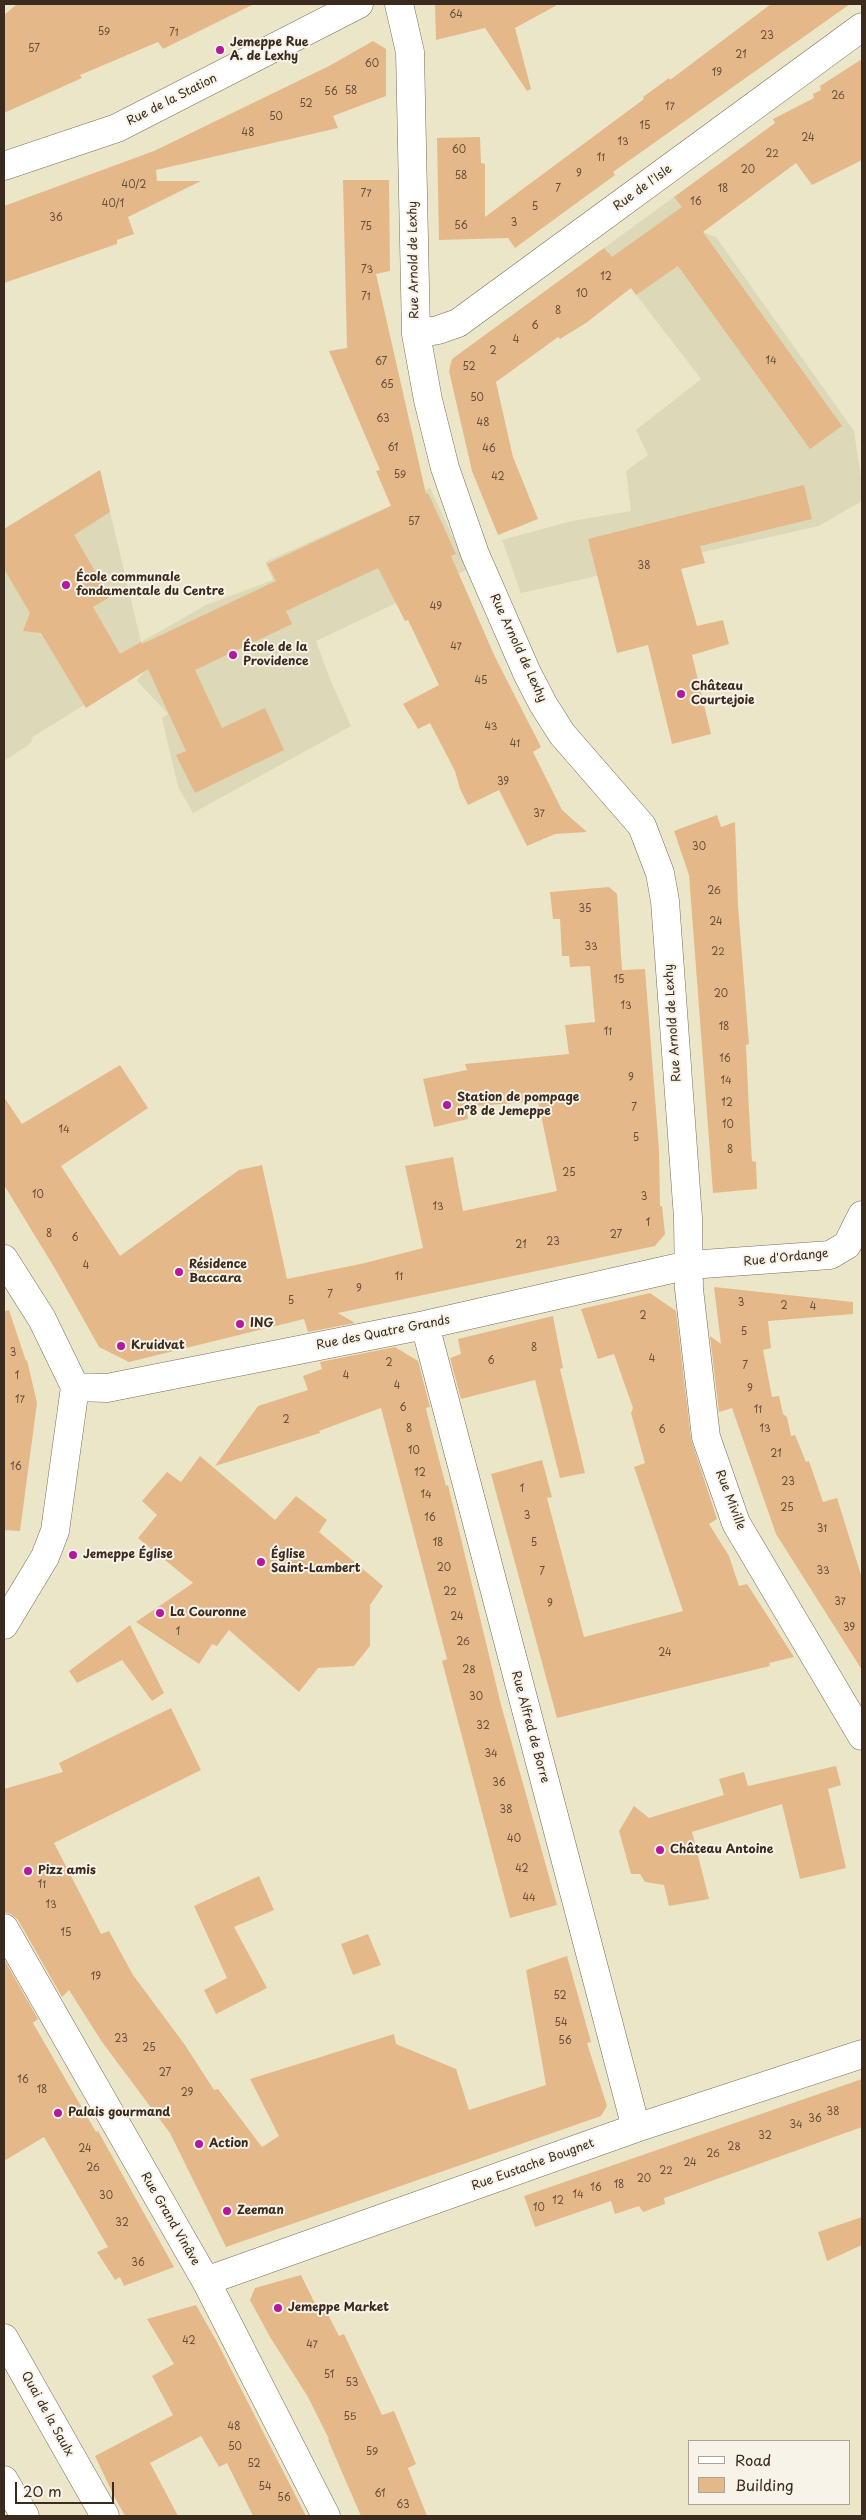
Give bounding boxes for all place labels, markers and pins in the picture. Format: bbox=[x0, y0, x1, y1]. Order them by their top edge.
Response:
place label: Jemeppe Rue A. de Lexhy bbox=[230, 36, 309, 64]
marker: Jemeppe Rue A. de Lexhy bbox=[214, 44, 226, 56]
place label: École communale fondamentale du Centre bbox=[76, 571, 224, 599]
marker: École communale fondamentale du Centre bbox=[60, 579, 72, 591]
place label: École de la Providence bbox=[243, 641, 309, 669]
marker: École de la Providence bbox=[227, 649, 239, 661]
place label: Château Courtejoie bbox=[691, 680, 755, 708]
marker: Château Courtejoie bbox=[675, 688, 687, 700]
place label: Station de pompage n°8 de Jemeppe bbox=[457, 1091, 579, 1119]
marker: Station de pompage n°8 de Jemeppe bbox=[441, 1099, 453, 1111]
place label: Résidence Baccara bbox=[189, 1258, 247, 1286]
marker: Résidence Baccara bbox=[173, 1266, 185, 1278]
place label: ING bbox=[250, 1317, 274, 1331]
marker: ING bbox=[234, 1318, 246, 1330]
place label: Kruidvat bbox=[131, 1339, 185, 1353]
marker: Kruidvat bbox=[115, 1340, 127, 1352]
place label: Jemeppe Église bbox=[83, 1548, 173, 1562]
place label: Église Saint-Lambert bbox=[271, 1548, 361, 1576]
marker: Jemeppe Église bbox=[67, 1549, 79, 1561]
marker: Église Saint-Lambert bbox=[255, 1556, 267, 1568]
place label: La Couronne bbox=[170, 1606, 246, 1620]
marker: La Couronne bbox=[154, 1607, 166, 1619]
place label: Château Antoine bbox=[670, 1843, 773, 1857]
marker: Château Antoine bbox=[654, 1844, 666, 1856]
place label: Pizz amis bbox=[38, 1864, 96, 1878]
marker: Pizz amis bbox=[22, 1865, 34, 1877]
place label: Palais gourmand bbox=[68, 2106, 170, 2120]
marker: Palais gourmand bbox=[52, 2107, 64, 2119]
place label: Action bbox=[209, 2137, 248, 2151]
marker: Action bbox=[193, 2138, 205, 2150]
place label: Zeeman bbox=[237, 2204, 284, 2218]
marker: Zeeman bbox=[221, 2205, 233, 2217]
place label: Jemeppe Market bbox=[288, 2301, 389, 2315]
marker: Jemeppe Market bbox=[272, 2302, 284, 2314]

